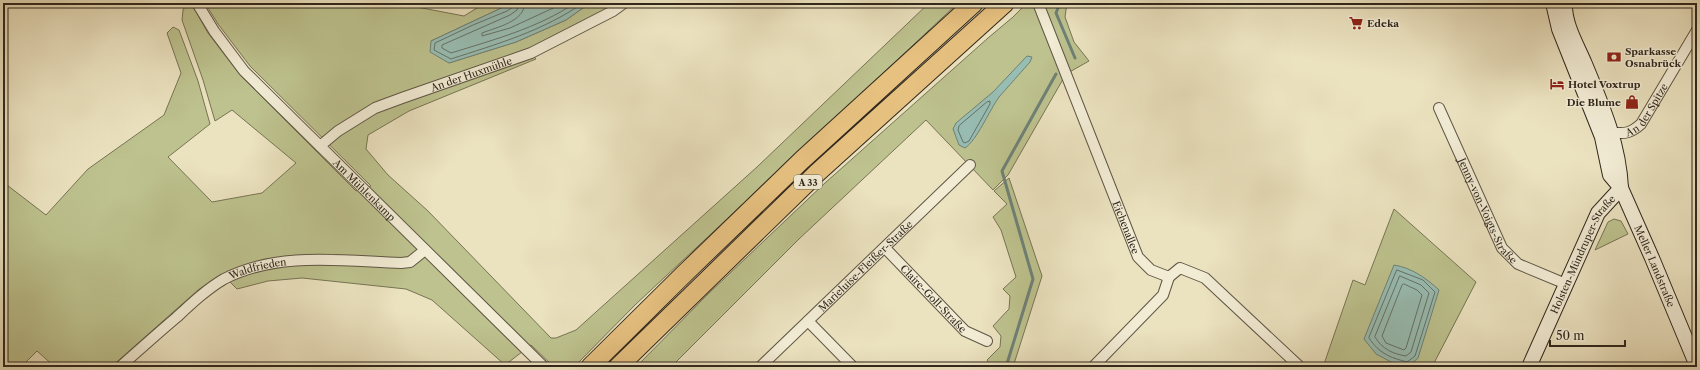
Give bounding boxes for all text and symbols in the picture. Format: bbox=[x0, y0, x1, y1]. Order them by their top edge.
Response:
supermarket icon: Edeka bbox=[1348, 15, 1364, 31]
place label: Edeka bbox=[1367, 17, 1399, 30]
place label: Sparkasse Osnabrück bbox=[1625, 45, 1681, 70]
bank icon: Sparkasse Osnabrück bbox=[1606, 49, 1622, 65]
street label: An der Huxmühle bbox=[428, 54, 514, 94]
hotel icon: Hotel Voxtrup bbox=[1549, 76, 1565, 92]
place label: Hotel Voxtrup bbox=[1568, 78, 1641, 91]
street label: An der Spitze bbox=[1623, 80, 1671, 139]
shop icon: Die Blume bbox=[1624, 94, 1640, 110]
place label: Die Blume bbox=[1567, 96, 1621, 109]
street label: Jenny-von-Voigts-Straße bbox=[1455, 154, 1520, 266]
street label: Am Mühlenkamp bbox=[330, 155, 399, 224]
road number: A 33 bbox=[794, 175, 822, 189]
street label: Holsten-Mündruper-Straße bbox=[1547, 192, 1618, 316]
street label: Eichenallee bbox=[1110, 199, 1143, 256]
street label: Marieluise-Fleißer-Straße bbox=[815, 217, 915, 314]
street label: Meller Landstraße bbox=[1632, 223, 1678, 309]
street label: Waldfrieden bbox=[226, 255, 288, 283]
street label: Claire-Goll-Straße bbox=[898, 262, 970, 335]
scale bar bbox=[1550, 322, 1625, 348]
text: 50 m bbox=[1556, 328, 1585, 343]

